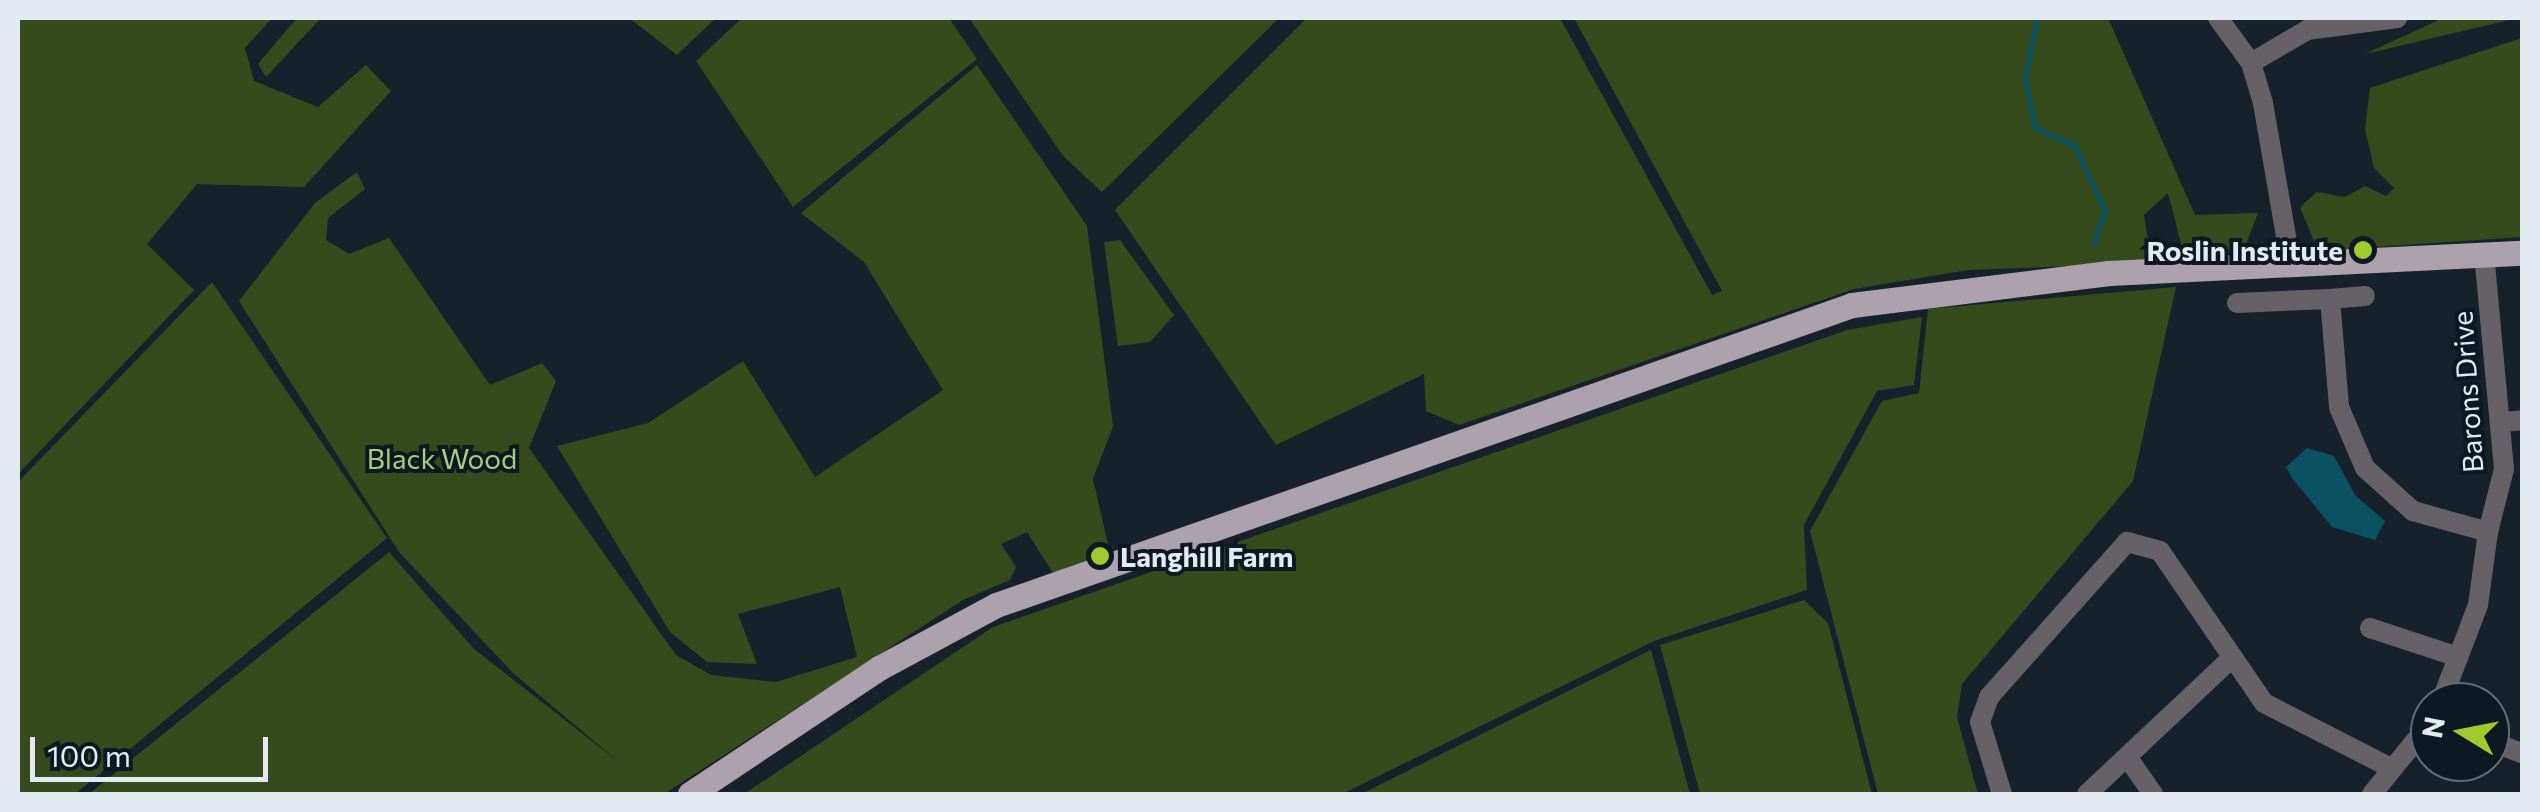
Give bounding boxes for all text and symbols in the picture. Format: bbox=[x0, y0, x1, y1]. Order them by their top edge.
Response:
place label: Roslin Institute bbox=[2146, 233, 2343, 267]
marker: Roslin Institute bbox=[2352, 239, 2374, 261]
street label: Barons Drive bbox=[2445, 310, 2489, 474]
park label: Black Wood bbox=[367, 441, 517, 475]
place label: Langhill Farm bbox=[1120, 539, 1294, 573]
marker: Langhill Farm bbox=[1089, 545, 1111, 567]
north arrow bbox=[2410, 682, 2510, 782]
text: N bbox=[2414, 714, 2451, 740]
scale bar bbox=[35, 717, 272, 779]
text: 100 m bbox=[47, 736, 131, 773]

